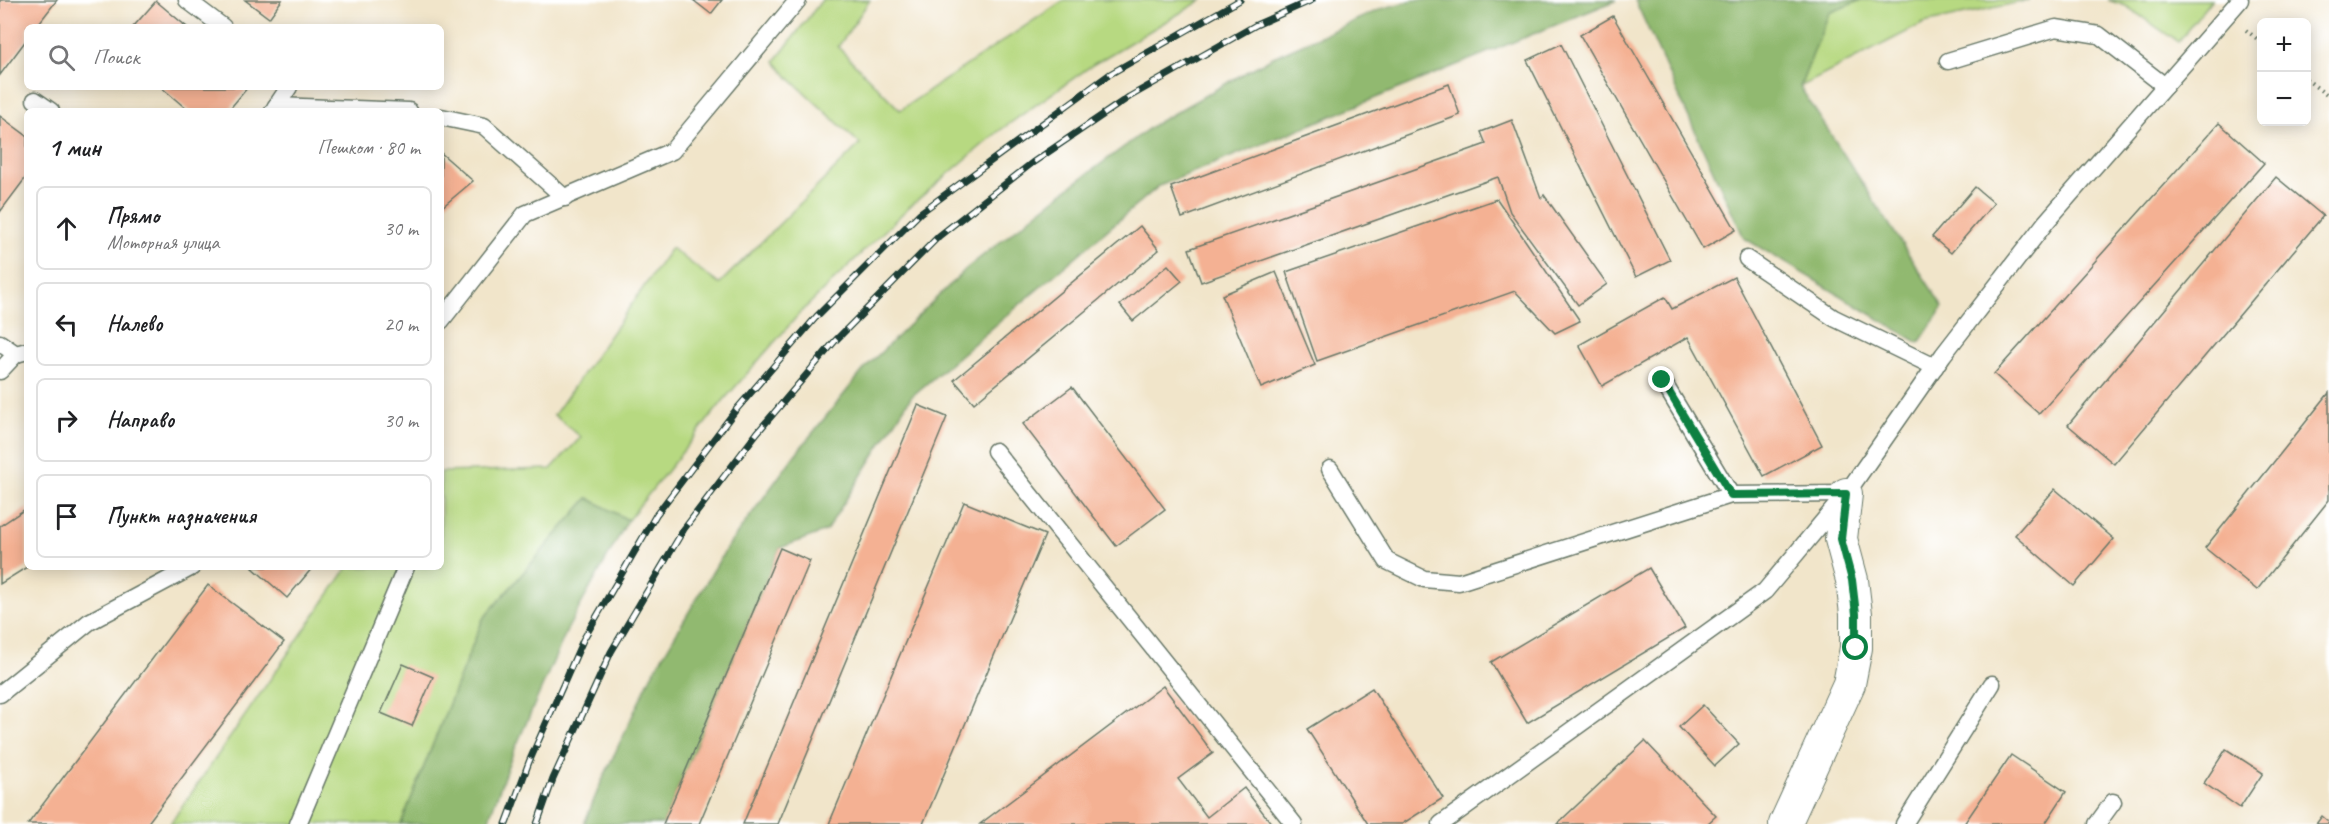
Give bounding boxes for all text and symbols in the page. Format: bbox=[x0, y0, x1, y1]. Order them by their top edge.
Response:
map controls bbox=[2257, 18, 2311, 126]
button: + bbox=[2257, 18, 2311, 72]
search box bbox=[24, 24, 444, 90]
icon: search bbox=[45, 41, 78, 74]
text: Поиск bbox=[93, 43, 139, 71]
button: − bbox=[2257, 72, 2311, 126]
text: 1 мин bbox=[48, 131, 101, 164]
text: Пешком · 80 m bbox=[317, 135, 420, 160]
text: Прямо bbox=[107, 202, 159, 230]
icon: ahead bbox=[50, 212, 83, 245]
text: 30 m bbox=[384, 216, 418, 241]
text: Моторная улица bbox=[107, 230, 219, 255]
icon: left bbox=[50, 308, 83, 341]
text: Налево bbox=[107, 310, 163, 338]
text: 20 m bbox=[384, 312, 418, 337]
route end bbox=[1648, 366, 1674, 392]
icon: right bbox=[50, 404, 83, 437]
text: Направо bbox=[107, 406, 174, 434]
text: 30 m bbox=[384, 408, 418, 433]
icon: arrive bbox=[50, 500, 83, 533]
text: Пункт назначения bbox=[107, 502, 256, 530]
route start bbox=[1842, 634, 1868, 660]

